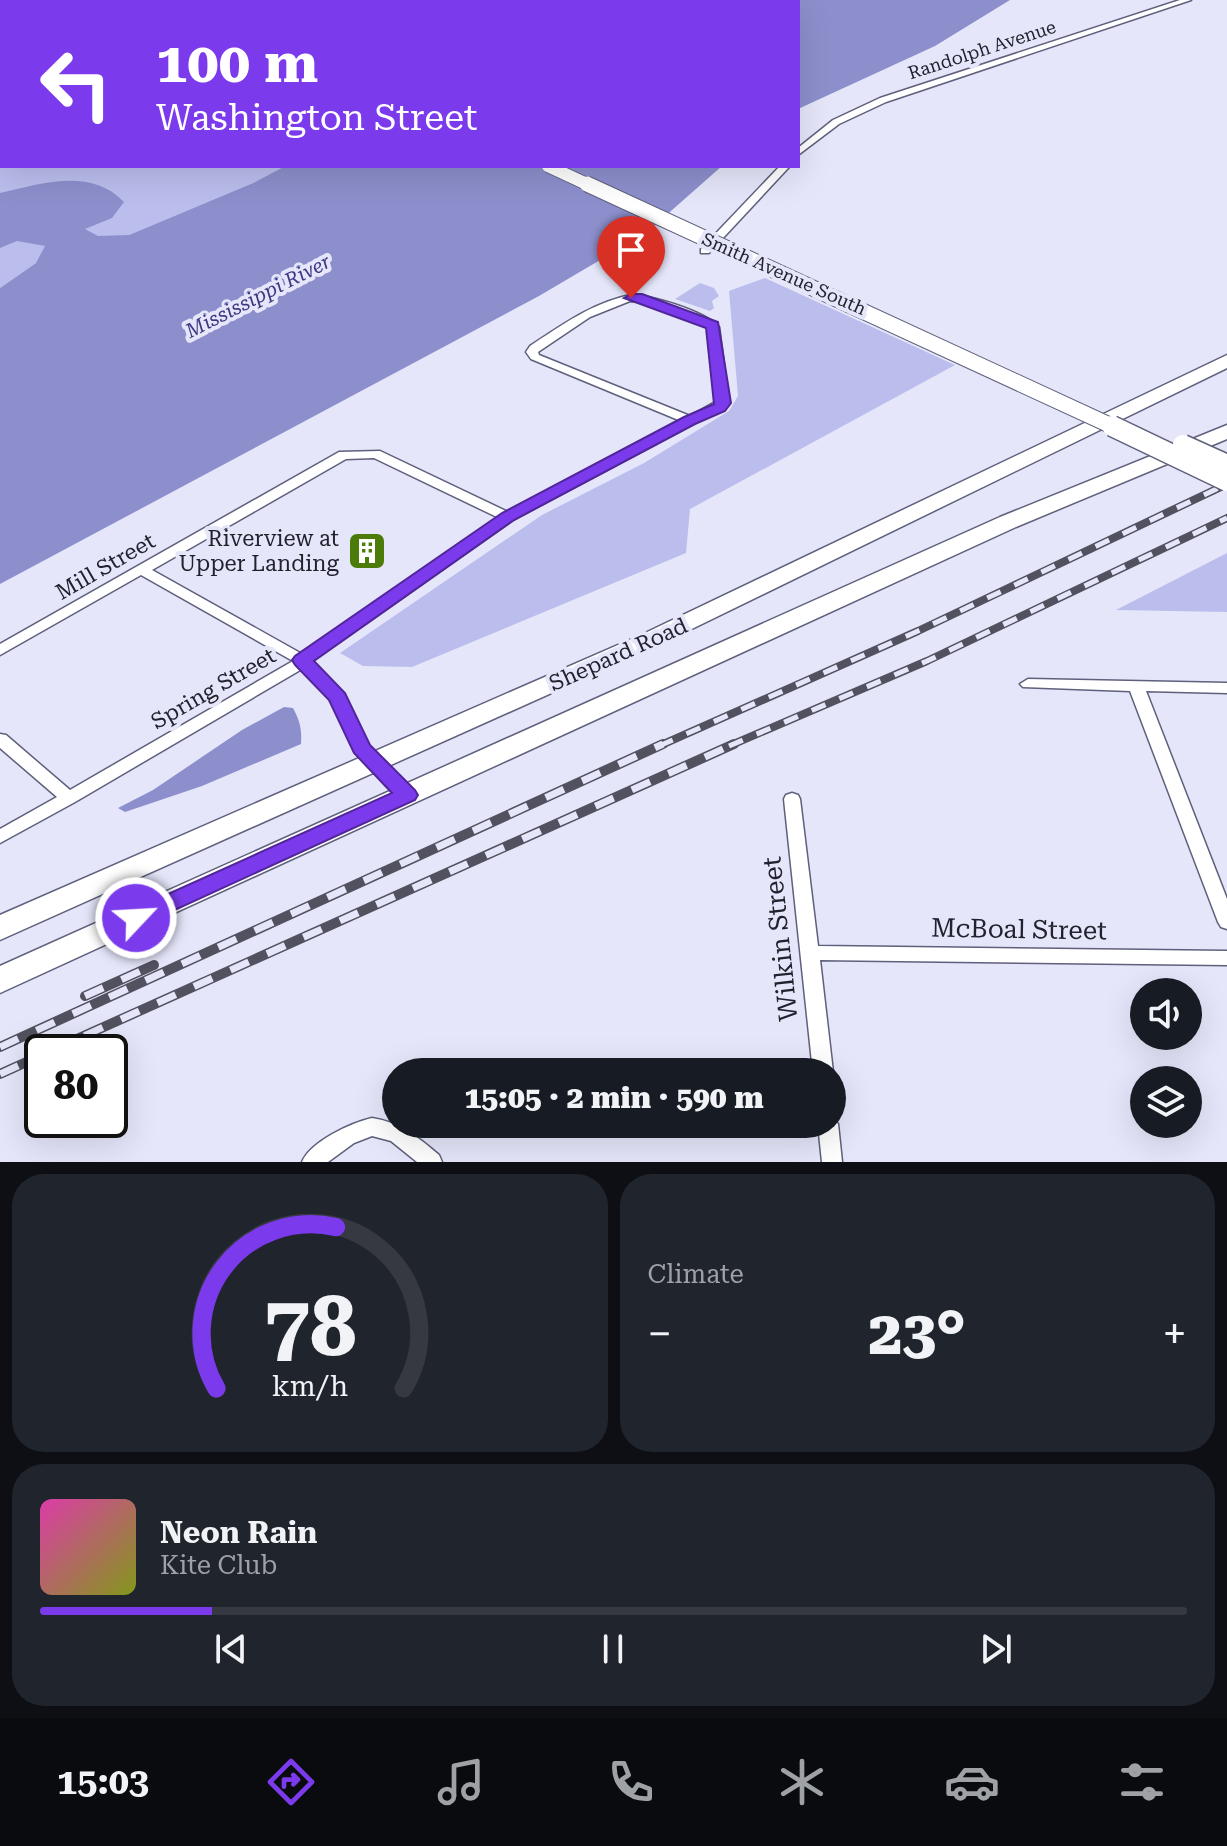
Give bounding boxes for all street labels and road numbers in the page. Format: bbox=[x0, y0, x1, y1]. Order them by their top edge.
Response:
street label: Randolph Avenue bbox=[905, 16, 1059, 83]
street label: Smith Avenue South bbox=[699, 228, 870, 319]
street label: Mill Street bbox=[51, 528, 159, 605]
street label: Shepard Road bbox=[545, 613, 691, 696]
street label: Spring Street bbox=[147, 643, 280, 734]
street label: Wilkin Street bbox=[756, 855, 804, 1023]
street label: McBoal Street bbox=[931, 912, 1107, 946]

